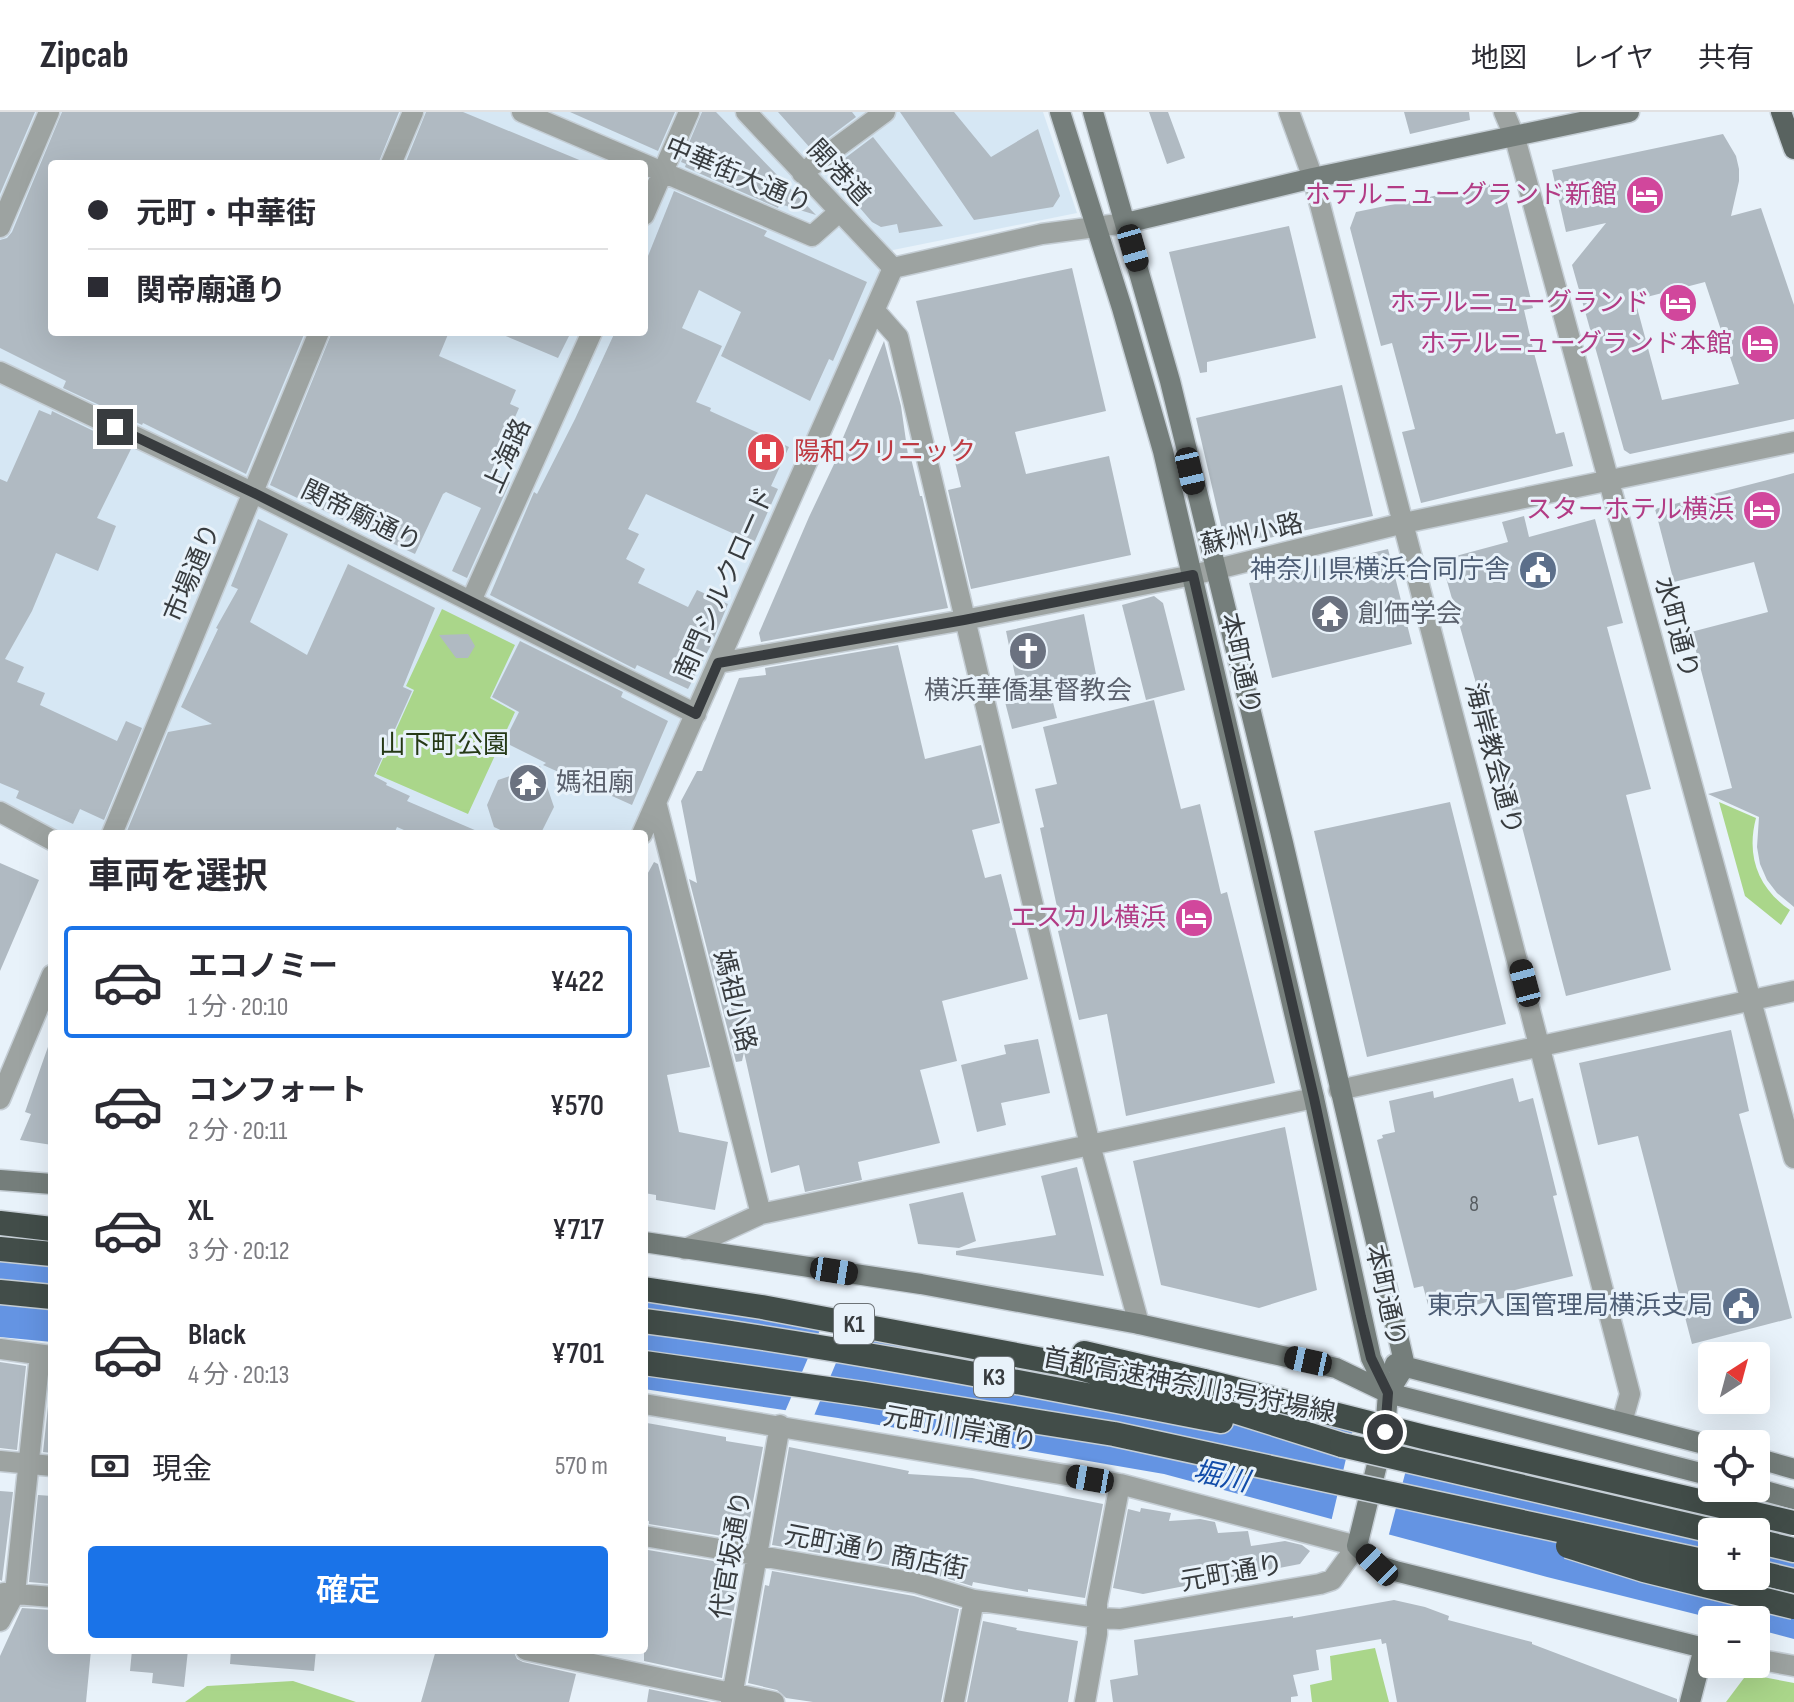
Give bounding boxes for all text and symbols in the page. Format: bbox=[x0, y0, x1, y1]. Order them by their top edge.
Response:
text: Zipcab bbox=[40, 33, 129, 78]
text: 地図 bbox=[1471, 42, 1527, 75]
text: レイヤ bbox=[1571, 42, 1654, 75]
text: 共有 bbox=[1698, 42, 1754, 75]
street label: 中華街大通り bbox=[660, 131, 816, 221]
street label: 開港道 bbox=[800, 134, 876, 212]
hotel icon: ホテルニューグランド新館 bbox=[1624, 174, 1666, 216]
place label: ホテルニューグランド新館 bbox=[1305, 180, 1617, 211]
text: 元町・中華街 bbox=[136, 196, 316, 232]
car bbox=[1115, 222, 1151, 274]
text: 関帝廟通り bbox=[136, 273, 286, 309]
hotel icon: ホテルニューグランド bbox=[1657, 282, 1699, 324]
place label: ホテルニューグランド bbox=[1390, 288, 1650, 319]
hotel icon: ホテルニューグランド本館 bbox=[1739, 323, 1781, 365]
place label: ホテルニューグランド本館 bbox=[1420, 329, 1732, 360]
route end bbox=[97, 409, 133, 445]
street label: 上海路 bbox=[478, 414, 538, 498]
hospital icon: 陽和クリニック bbox=[745, 431, 787, 473]
place label: 陽和クリニック bbox=[794, 437, 976, 468]
car bbox=[1173, 445, 1207, 497]
street label: 関帝廟通り bbox=[296, 475, 426, 559]
street label: 南門シルクロード bbox=[669, 483, 781, 685]
hotel icon: スターホテル横浜 bbox=[1741, 489, 1783, 531]
place label: スターホテル横浜 bbox=[1526, 495, 1734, 526]
street label: 蘇州小路 bbox=[1198, 508, 1306, 562]
street label: 市場通り bbox=[158, 519, 228, 627]
public building icon: 神奈川県横浜合同庁舎 bbox=[1517, 549, 1559, 591]
place label: 神奈川県横浜合同庁舎 bbox=[1250, 555, 1510, 586]
street label: 水町通り bbox=[1648, 574, 1704, 682]
temple icon: 創価学会 bbox=[1309, 593, 1351, 635]
place label: 創価学会 bbox=[1358, 599, 1462, 630]
street label: 本町通り bbox=[1213, 610, 1267, 718]
church icon: 横浜華僑基督教会 bbox=[1007, 630, 1049, 672]
place label: 横浜華僑基督教会 bbox=[924, 676, 1132, 707]
street label: 海岸教会通り bbox=[1458, 680, 1528, 838]
park label: 山下町公園 bbox=[379, 730, 509, 761]
temple icon: 媽祖廟 bbox=[507, 762, 549, 804]
place label: 媽祖廟 bbox=[556, 768, 634, 799]
text: 車両を選択 bbox=[88, 856, 268, 899]
hotel icon: エスカル横浜 bbox=[1173, 897, 1215, 939]
place label: エスカル横浜 bbox=[1010, 903, 1166, 934]
icon: car bbox=[92, 946, 164, 1018]
street label: 媽祖小路 bbox=[706, 947, 762, 1055]
text: エコノミー bbox=[188, 949, 338, 985]
car bbox=[1507, 957, 1543, 1009]
text: ¥422 bbox=[550, 964, 604, 1000]
text: 1 分 · 20:10 bbox=[188, 992, 288, 1023]
icon: car bbox=[92, 1070, 164, 1142]
text: コンフォート bbox=[188, 1073, 367, 1109]
text: ¥570 bbox=[550, 1088, 604, 1124]
text: 2 分 · 20:11 bbox=[188, 1116, 287, 1147]
house number: 8 bbox=[1469, 1191, 1479, 1218]
text: XL bbox=[188, 1193, 214, 1229]
icon: car bbox=[92, 1194, 164, 1266]
text: ¥717 bbox=[552, 1212, 604, 1248]
text: 3 分 · 20:12 bbox=[188, 1236, 289, 1267]
street label: 本町通り bbox=[1358, 1242, 1412, 1350]
car bbox=[808, 1255, 860, 1287]
public building icon: 東京入国管理局横浜支局 bbox=[1720, 1285, 1762, 1327]
place label: 東京入国管理局横浜支局 bbox=[1427, 1291, 1713, 1322]
road number: K1 bbox=[834, 1304, 874, 1344]
text: Black bbox=[188, 1317, 246, 1353]
icon: car bbox=[92, 1318, 164, 1390]
text: ¥701 bbox=[551, 1336, 604, 1372]
street label: 首都高速神奈川3号狩場線 bbox=[1040, 1342, 1338, 1430]
north arrow bbox=[1698, 1342, 1770, 1414]
map controls bbox=[1698, 1342, 1770, 1678]
car bbox=[1282, 1344, 1334, 1378]
road number: K3 bbox=[974, 1357, 1014, 1397]
text: 4 分 · 20:13 bbox=[188, 1360, 289, 1391]
street label: 元町川岸通り bbox=[880, 1401, 1040, 1459]
route start bbox=[1367, 1414, 1403, 1450]
button: locate bbox=[1698, 1430, 1770, 1502]
icon: cash bbox=[88, 1444, 132, 1488]
text: 570 m bbox=[555, 1451, 608, 1482]
text: 現金 bbox=[152, 1452, 212, 1488]
water label: 堀川 bbox=[1190, 1455, 1255, 1500]
car bbox=[1064, 1463, 1116, 1495]
street label: 代官坂通り bbox=[705, 1488, 759, 1622]
button: + bbox=[1698, 1518, 1770, 1590]
street label: 元町通り 商店街 bbox=[782, 1520, 970, 1586]
car bbox=[1351, 1540, 1403, 1590]
button: 確定 bbox=[88, 1546, 608, 1638]
street label: 元町通り bbox=[1178, 1550, 1286, 1598]
button: − bbox=[1698, 1606, 1770, 1678]

